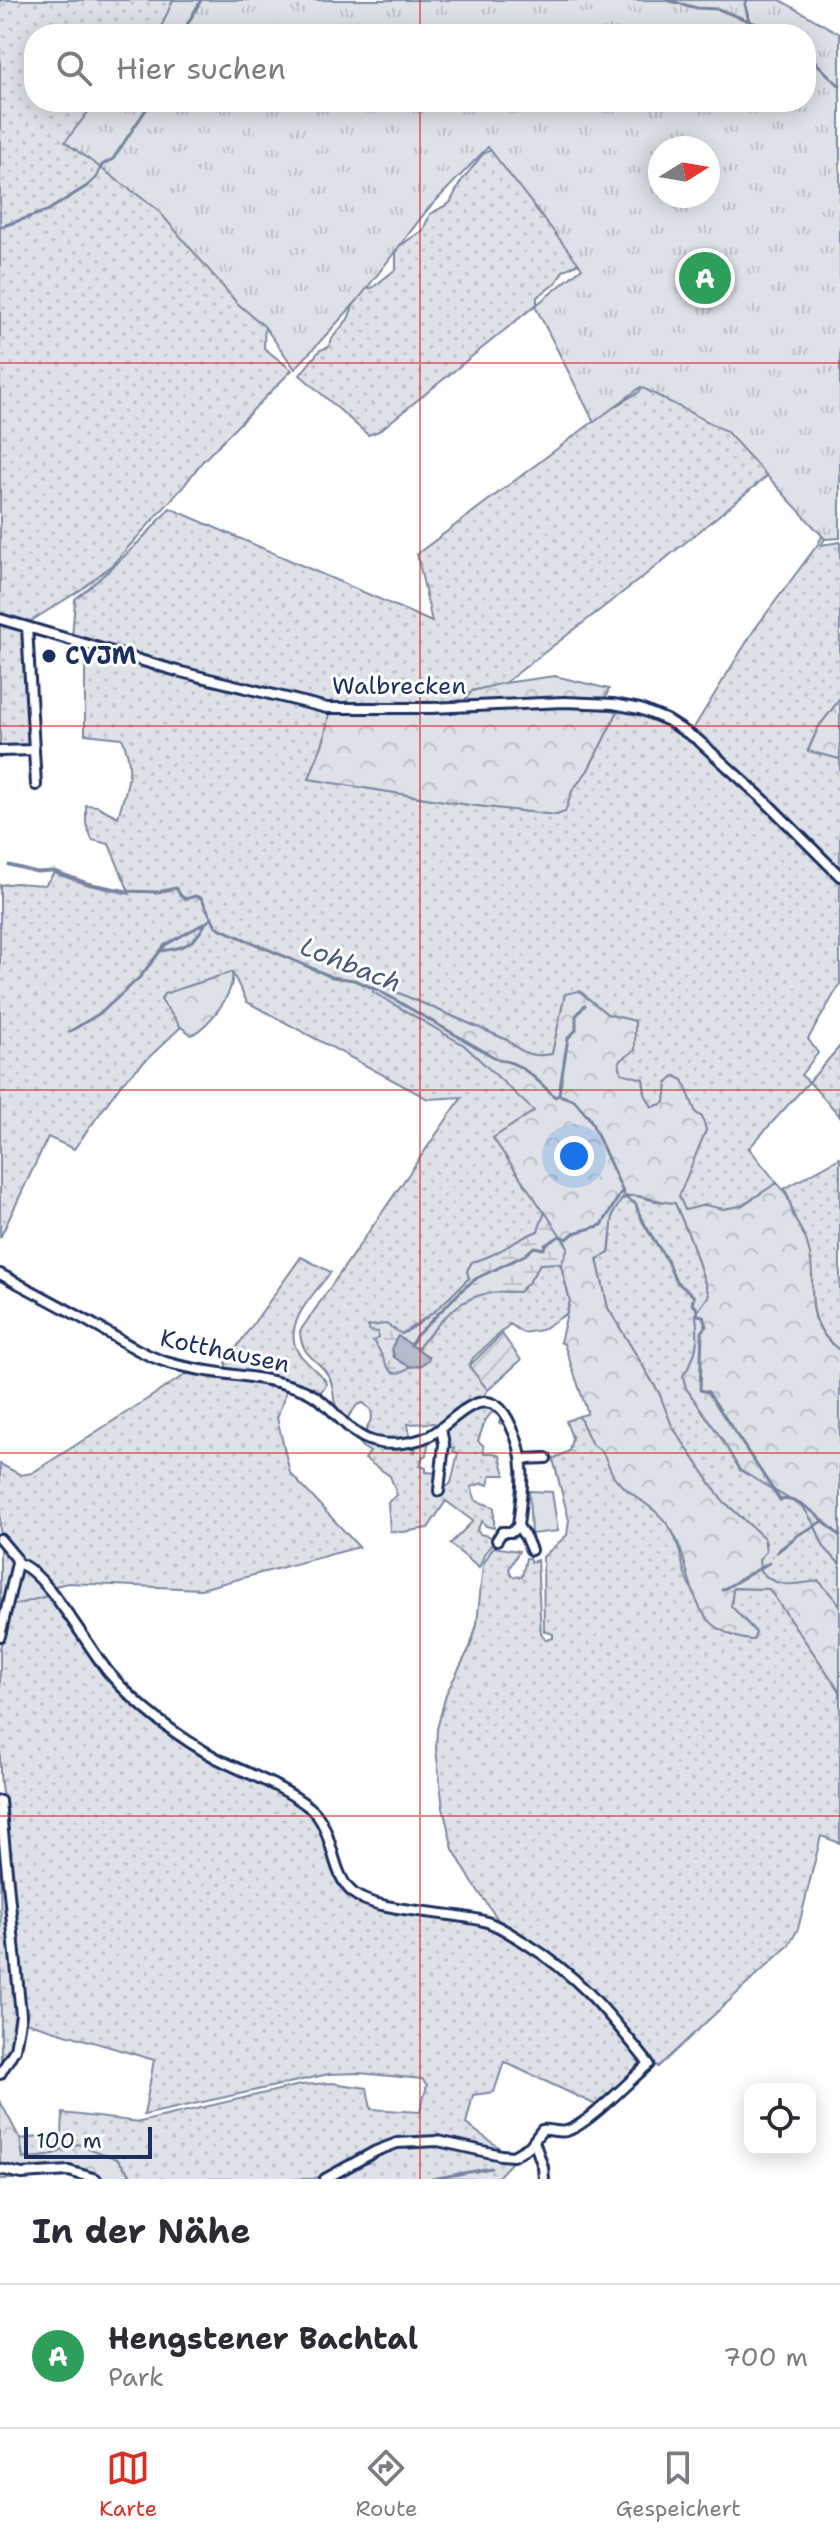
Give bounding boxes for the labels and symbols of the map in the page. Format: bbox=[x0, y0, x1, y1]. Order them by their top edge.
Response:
north arrow bbox=[648, 136, 720, 208]
pin: A bbox=[679, 248, 731, 308]
place label: CVJM bbox=[65, 640, 137, 672]
marker: CVJM bbox=[40, 647, 58, 665]
street label: Walbrecken bbox=[332, 670, 466, 702]
water label: Lohbach bbox=[295, 928, 407, 1000]
your location bbox=[554, 1136, 594, 1176]
street label: Kotthausen bbox=[157, 1322, 293, 1380]
scale bar bbox=[24, 2123, 152, 2159]

